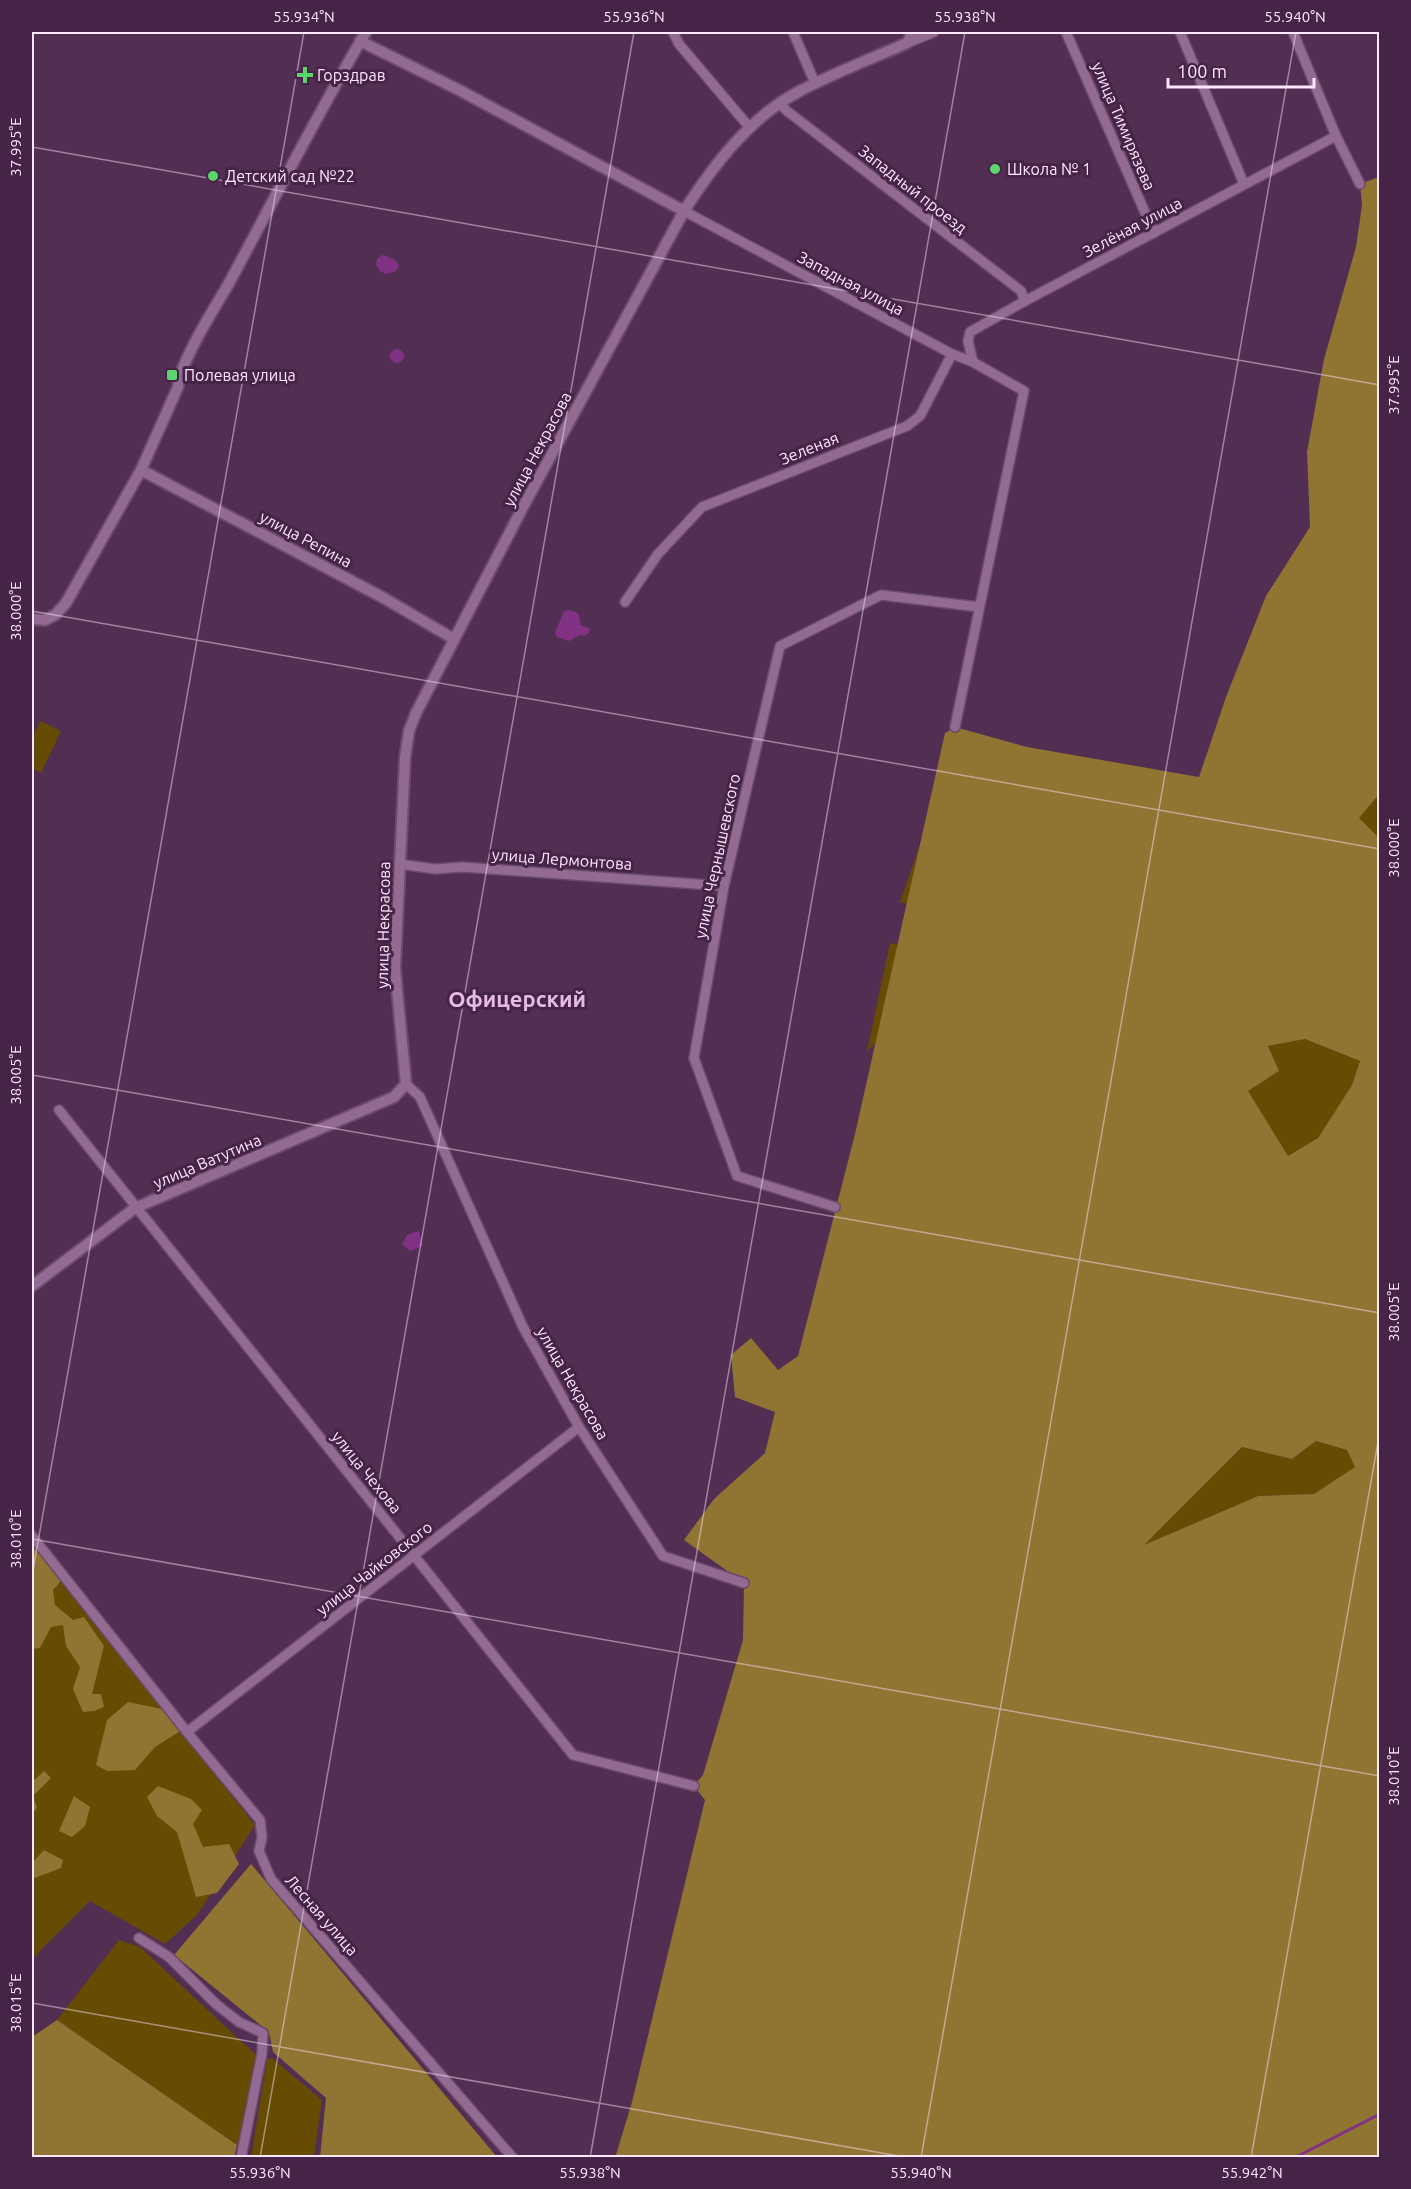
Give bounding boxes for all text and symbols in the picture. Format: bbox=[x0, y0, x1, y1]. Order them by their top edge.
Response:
text: 55.934°N bbox=[273, 8, 335, 25]
text: 55.936°N bbox=[603, 8, 665, 25]
text: 55.938°N bbox=[934, 8, 996, 25]
text: 55.940°N bbox=[1264, 8, 1326, 25]
scale bar bbox=[1168, 51, 1314, 89]
street label: улица Тимирязева bbox=[1089, 59, 1159, 193]
text: 100 m bbox=[1177, 61, 1227, 81]
place label: Горздрав bbox=[317, 66, 386, 84]
marker: Горздрав bbox=[298, 68, 312, 82]
text: 37.995°E bbox=[7, 117, 24, 177]
street label: Западный проезд bbox=[855, 141, 971, 237]
place label: Школа № 1 bbox=[1007, 160, 1091, 178]
marker: Школа № 1 bbox=[988, 162, 1002, 176]
place label: Детский сад №22 bbox=[225, 167, 355, 185]
marker: Детский сад №22 bbox=[206, 169, 220, 183]
street label: Зелёная улица bbox=[1079, 193, 1185, 261]
street label: Западная улица bbox=[795, 247, 907, 319]
text: 37.995°E bbox=[1385, 355, 1402, 415]
place label: Полевая улица bbox=[184, 366, 296, 384]
marker: Полевая улица bbox=[165, 368, 179, 382]
street label: улица Некрасова bbox=[499, 389, 575, 509]
street label: Зеленая bbox=[777, 428, 841, 468]
street label: улица Репина bbox=[257, 507, 355, 571]
text: 38.000°E bbox=[7, 581, 24, 641]
street label: улица Чернышевского bbox=[691, 772, 743, 940]
text: 38.000°E bbox=[1385, 818, 1402, 878]
street label: улица Лермонтова bbox=[491, 845, 633, 873]
street label: улица Некрасова bbox=[373, 861, 393, 989]
district label: Офицерский bbox=[448, 986, 586, 1011]
text: 38.005°E bbox=[7, 1045, 24, 1105]
street label: улица Ватутина bbox=[150, 1130, 264, 1192]
text: 38.005°E bbox=[1385, 1282, 1402, 1342]
street label: улица Некрасова bbox=[533, 1323, 613, 1443]
street label: улица Чехова bbox=[328, 1427, 406, 1517]
text: 38.010°E bbox=[7, 1509, 24, 1569]
street label: улица Чайковского bbox=[313, 1517, 435, 1619]
text: 38.010°E bbox=[1385, 1746, 1402, 1806]
street label: Лесная улица bbox=[282, 1871, 362, 1959]
text: 38.015°E bbox=[7, 1973, 24, 2033]
text: 55.936°N bbox=[229, 2164, 291, 2181]
text: 55.938°N bbox=[559, 2164, 621, 2181]
text: 55.940°N bbox=[890, 2164, 952, 2181]
text: 55.942°N bbox=[1221, 2164, 1283, 2181]

